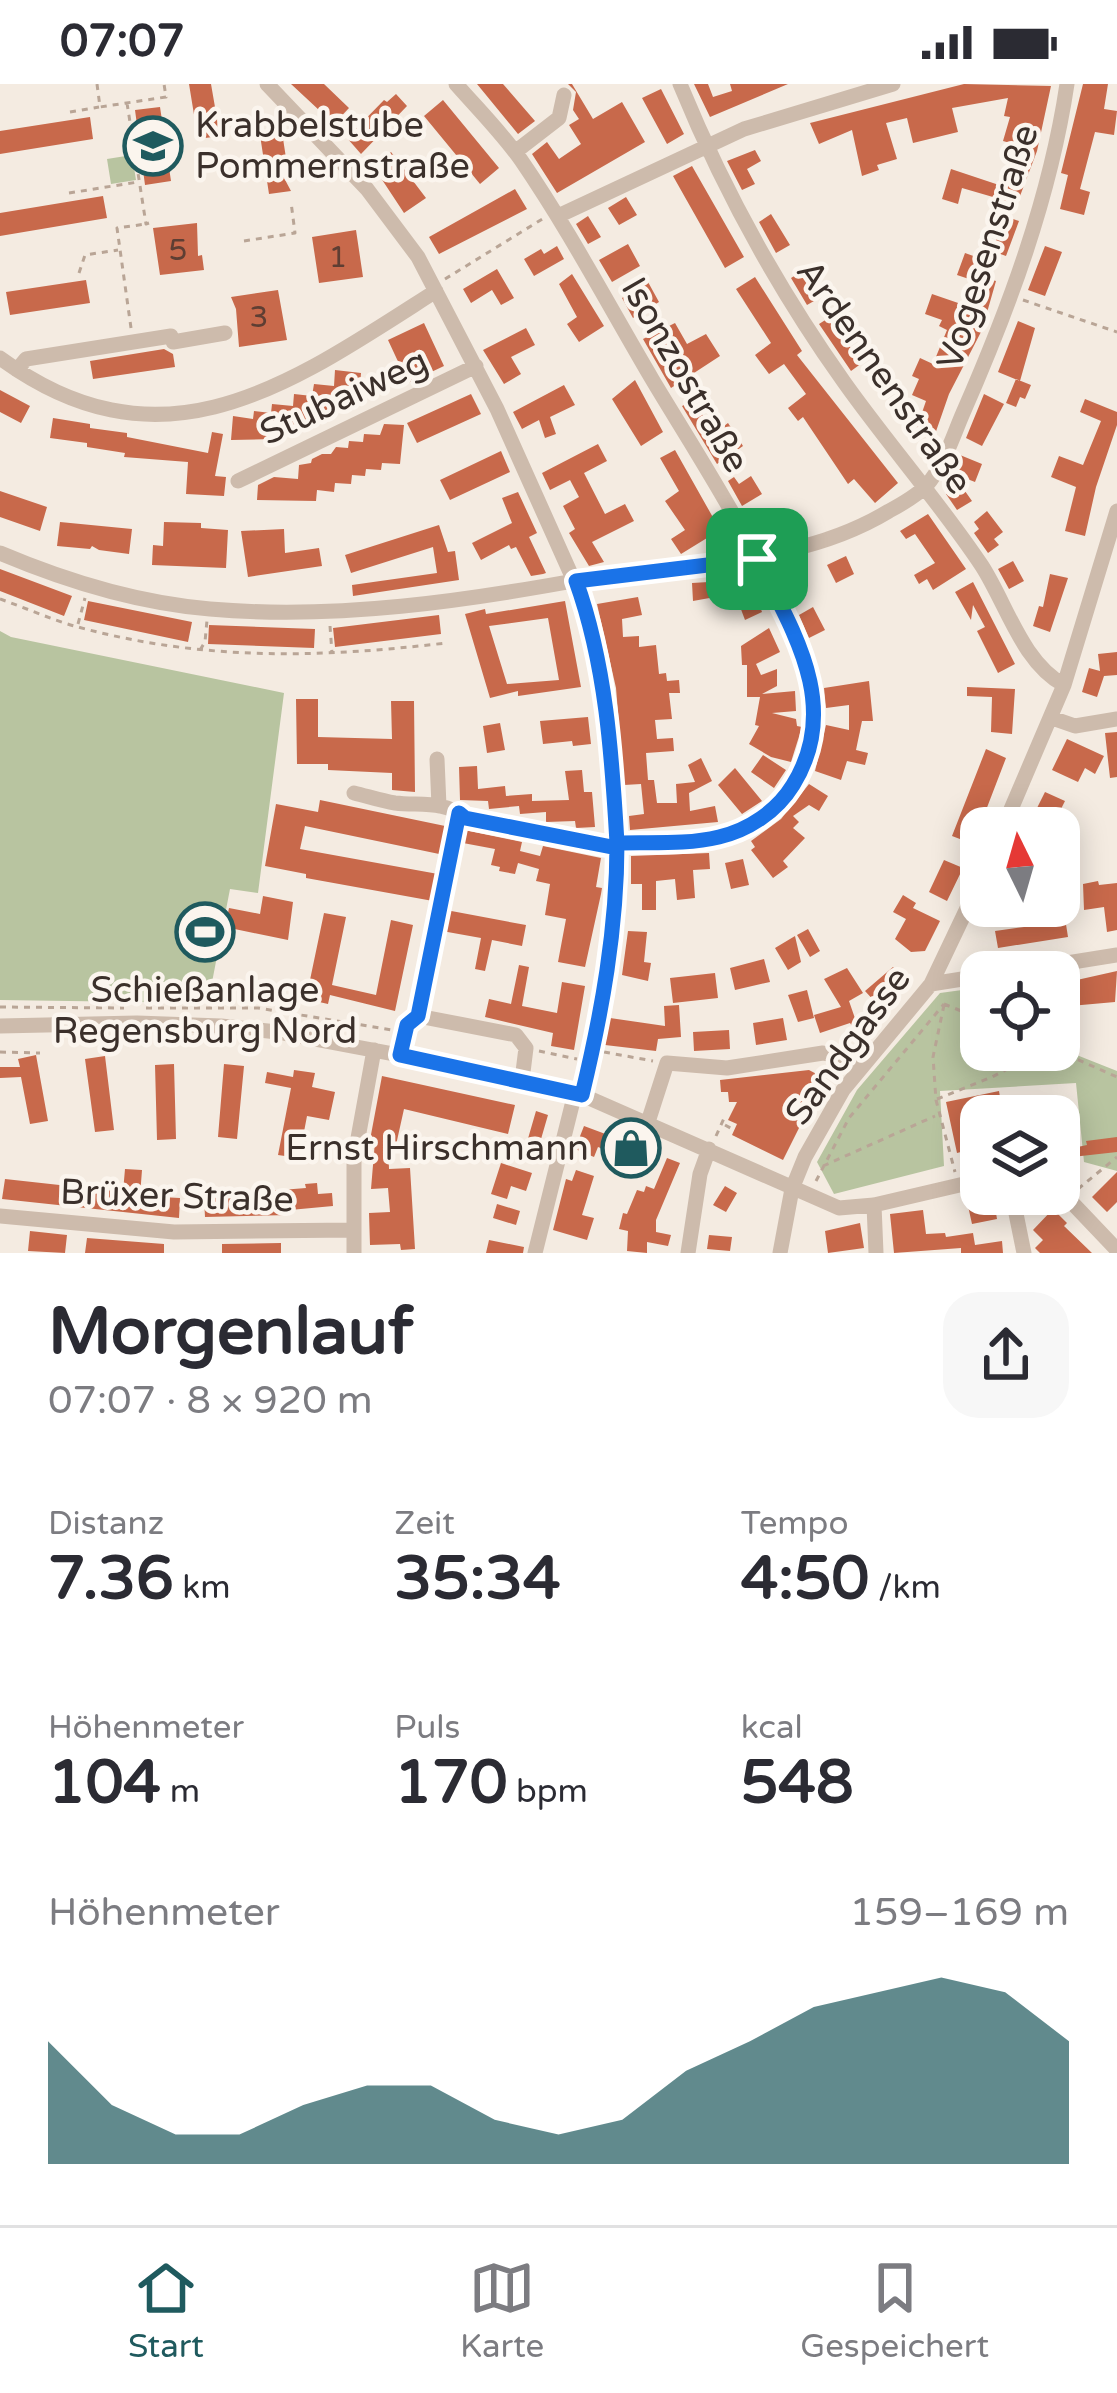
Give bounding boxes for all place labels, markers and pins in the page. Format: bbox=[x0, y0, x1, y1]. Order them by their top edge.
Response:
place label: Krabbelstube Pommernstraße bbox=[195, 104, 470, 188]
school or university icon: Krabbelstube Pommernstraße bbox=[122, 115, 184, 177]
pin bbox=[706, 508, 808, 610]
sports icon: Schießanlage Regensburg Nord bbox=[174, 901, 236, 963]
place label: Schießanlage Regensburg Nord bbox=[53, 969, 357, 1053]
shop icon: Ernst Hirschmann bbox=[600, 1117, 662, 1179]
place label: Ernst Hirschmann bbox=[285, 1127, 589, 1170]

